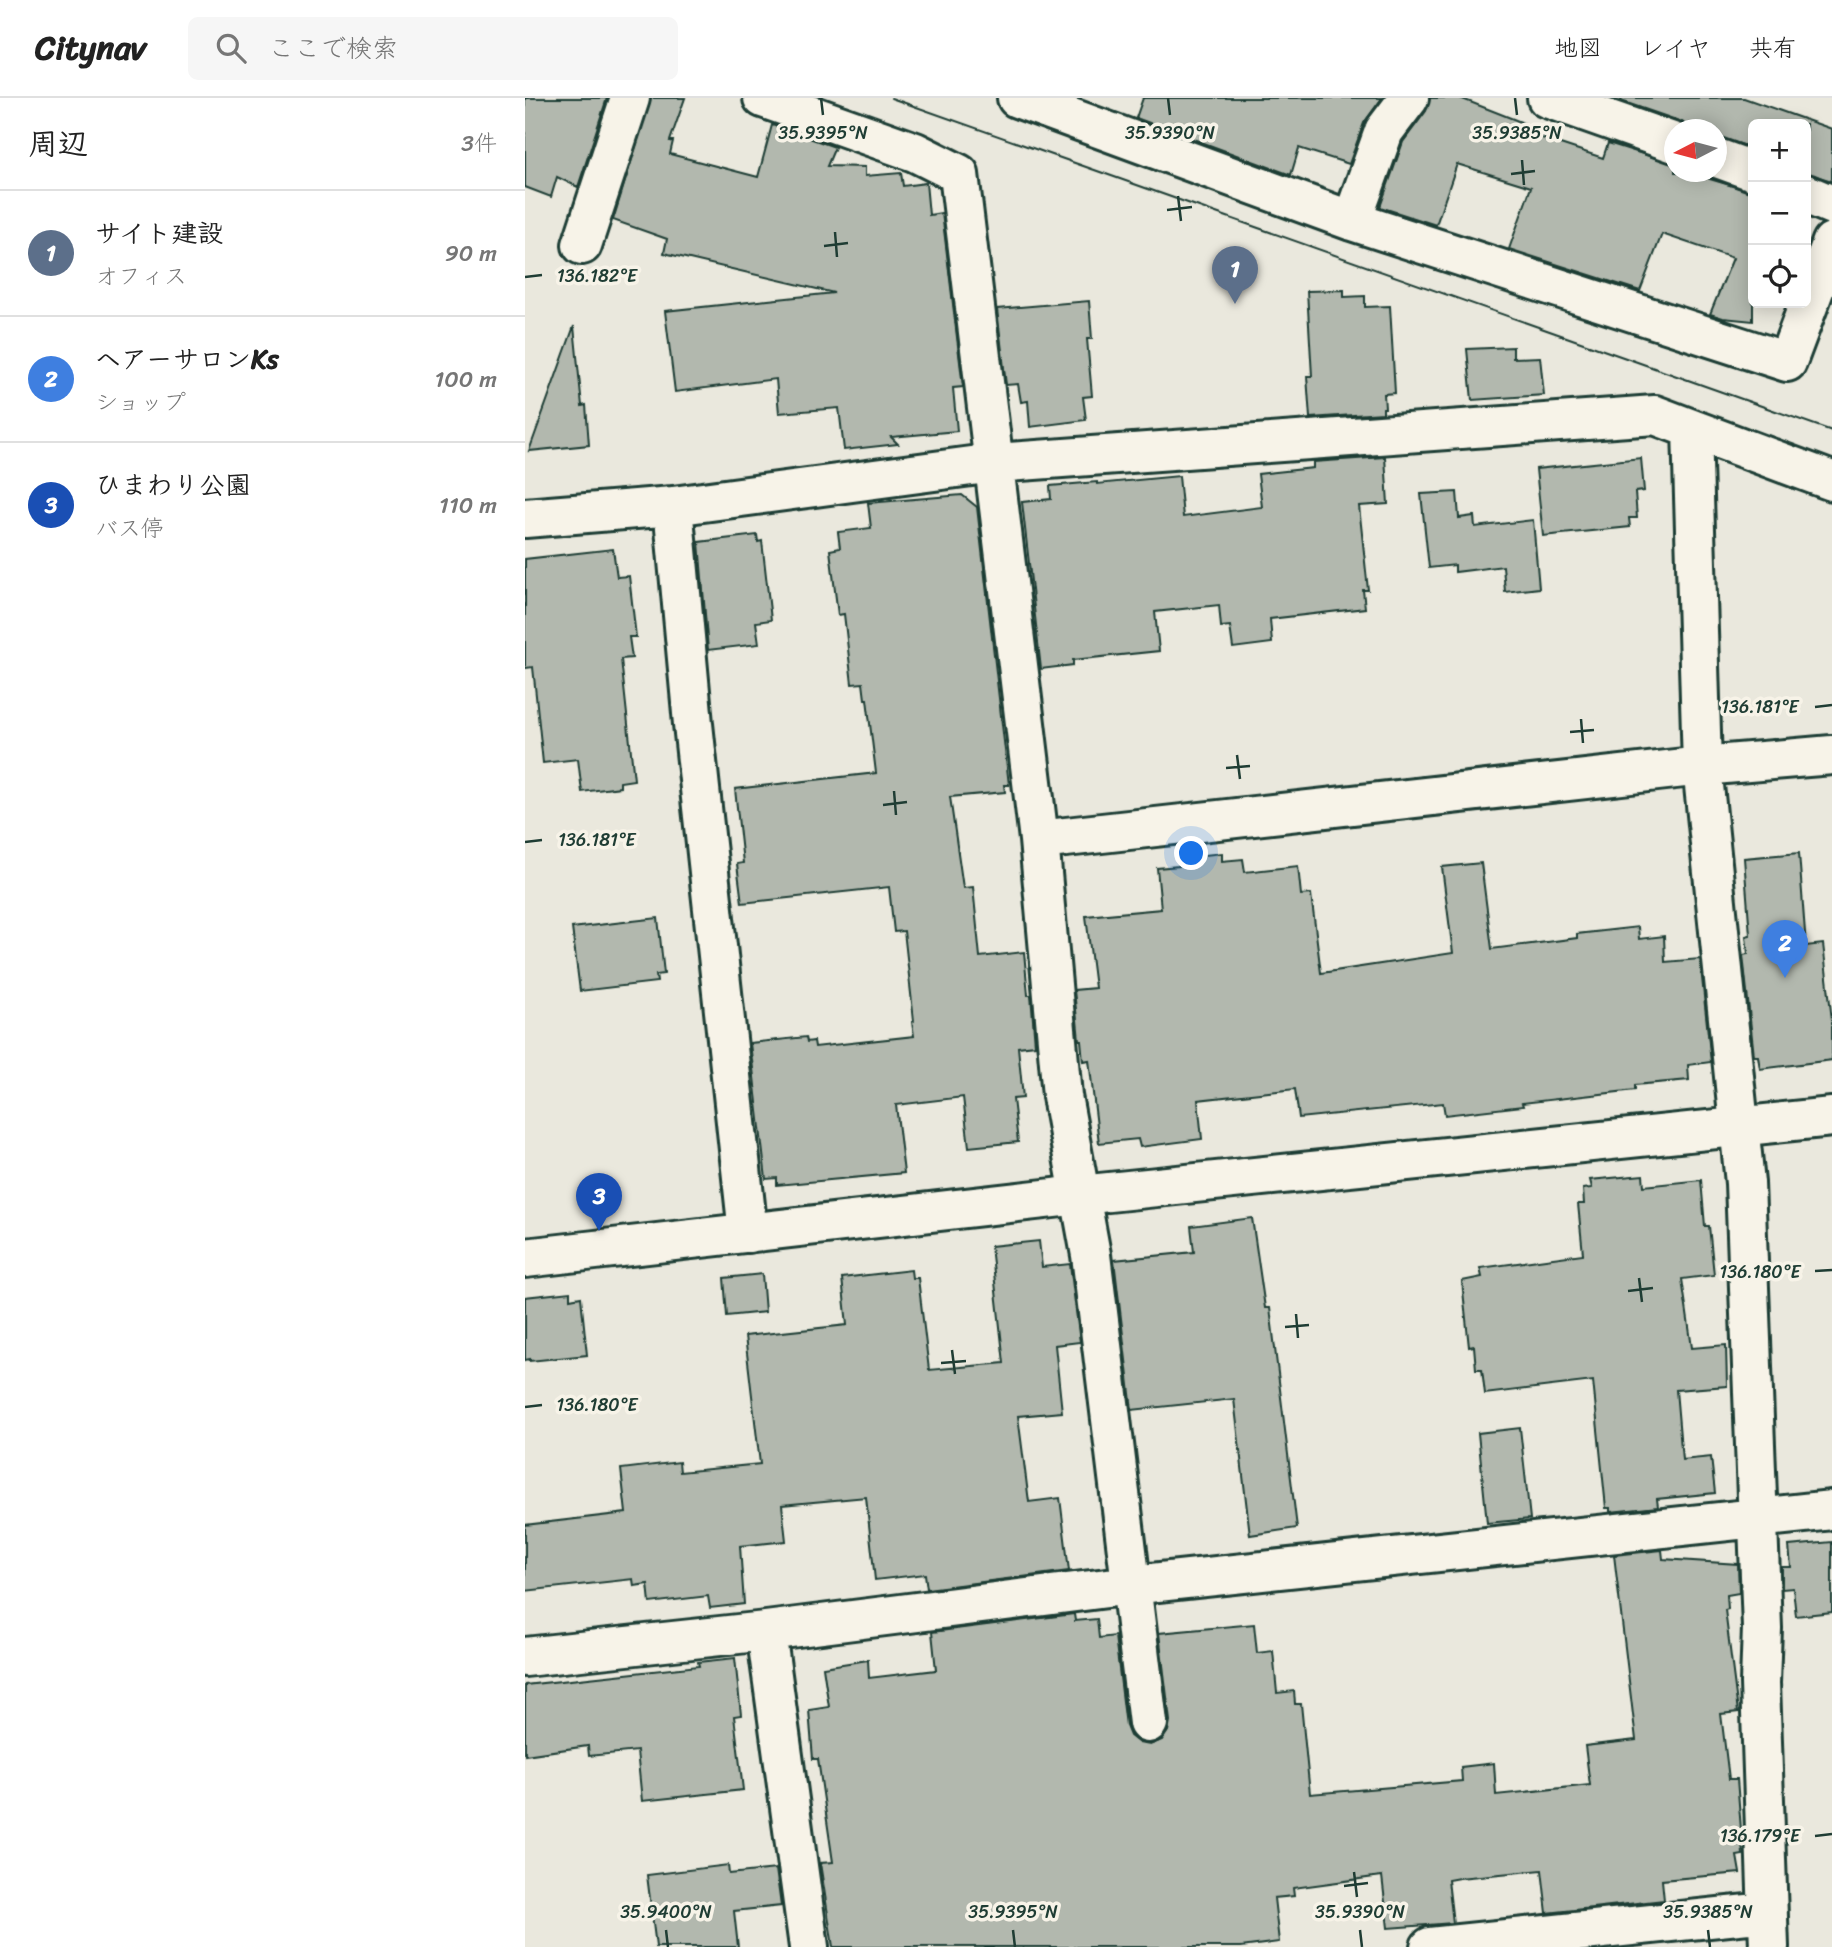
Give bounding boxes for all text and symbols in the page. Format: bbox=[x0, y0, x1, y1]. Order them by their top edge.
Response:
search box bbox=[188, 17, 678, 80]
text: Citynav bbox=[35, 19, 146, 77]
text: ここで検索 bbox=[268, 25, 398, 71]
text: 地図 bbox=[1554, 27, 1602, 69]
text: レイヤ bbox=[1640, 27, 1711, 69]
text: 共有 bbox=[1749, 27, 1797, 69]
icon: search bbox=[212, 29, 250, 67]
text: 周辺 bbox=[28, 117, 88, 171]
text: 35.9395°N bbox=[778, 117, 868, 149]
text: 35.9390°N bbox=[1125, 117, 1215, 149]
text: 35.9385°N bbox=[1472, 117, 1562, 149]
north arrow bbox=[1664, 119, 1727, 182]
map controls bbox=[1748, 119, 1811, 308]
button: + bbox=[1748, 119, 1811, 182]
text: 3件 bbox=[461, 123, 497, 164]
button: − bbox=[1748, 182, 1811, 245]
text: サイト建設 bbox=[95, 210, 223, 256]
text: 1 bbox=[46, 233, 56, 274]
text: 90 m bbox=[445, 233, 497, 274]
button: locate bbox=[1748, 245, 1811, 308]
pin: 1 bbox=[1212, 246, 1258, 304]
text: オフィス bbox=[95, 256, 187, 297]
text: 136.182°E bbox=[557, 260, 638, 292]
text: ヘアーサロンKs bbox=[95, 336, 279, 382]
text: 2 bbox=[44, 359, 58, 400]
text: 100 m bbox=[434, 359, 497, 400]
text: ショップ bbox=[95, 382, 186, 423]
text: ひまわり公園 bbox=[95, 462, 251, 508]
text: 3 bbox=[45, 485, 57, 526]
text: 110 m bbox=[439, 485, 497, 526]
text: バス停 bbox=[95, 508, 164, 549]
text: 136.181°E bbox=[1721, 691, 1800, 723]
text: 136.181°E bbox=[558, 824, 637, 856]
your location bbox=[1174, 836, 1208, 870]
pin: 2 bbox=[1762, 920, 1808, 978]
pin: 3 bbox=[576, 1173, 622, 1231]
text: 136.180°E bbox=[1720, 1256, 1801, 1288]
text: 136.180°E bbox=[557, 1389, 638, 1421]
text: 136.179°E bbox=[1720, 1820, 1801, 1852]
text: 35.9400°N bbox=[620, 1896, 712, 1928]
text: 35.9395°N bbox=[968, 1896, 1058, 1928]
text: 35.9390°N bbox=[1315, 1896, 1405, 1928]
text: 35.9385°N bbox=[1663, 1896, 1753, 1928]

